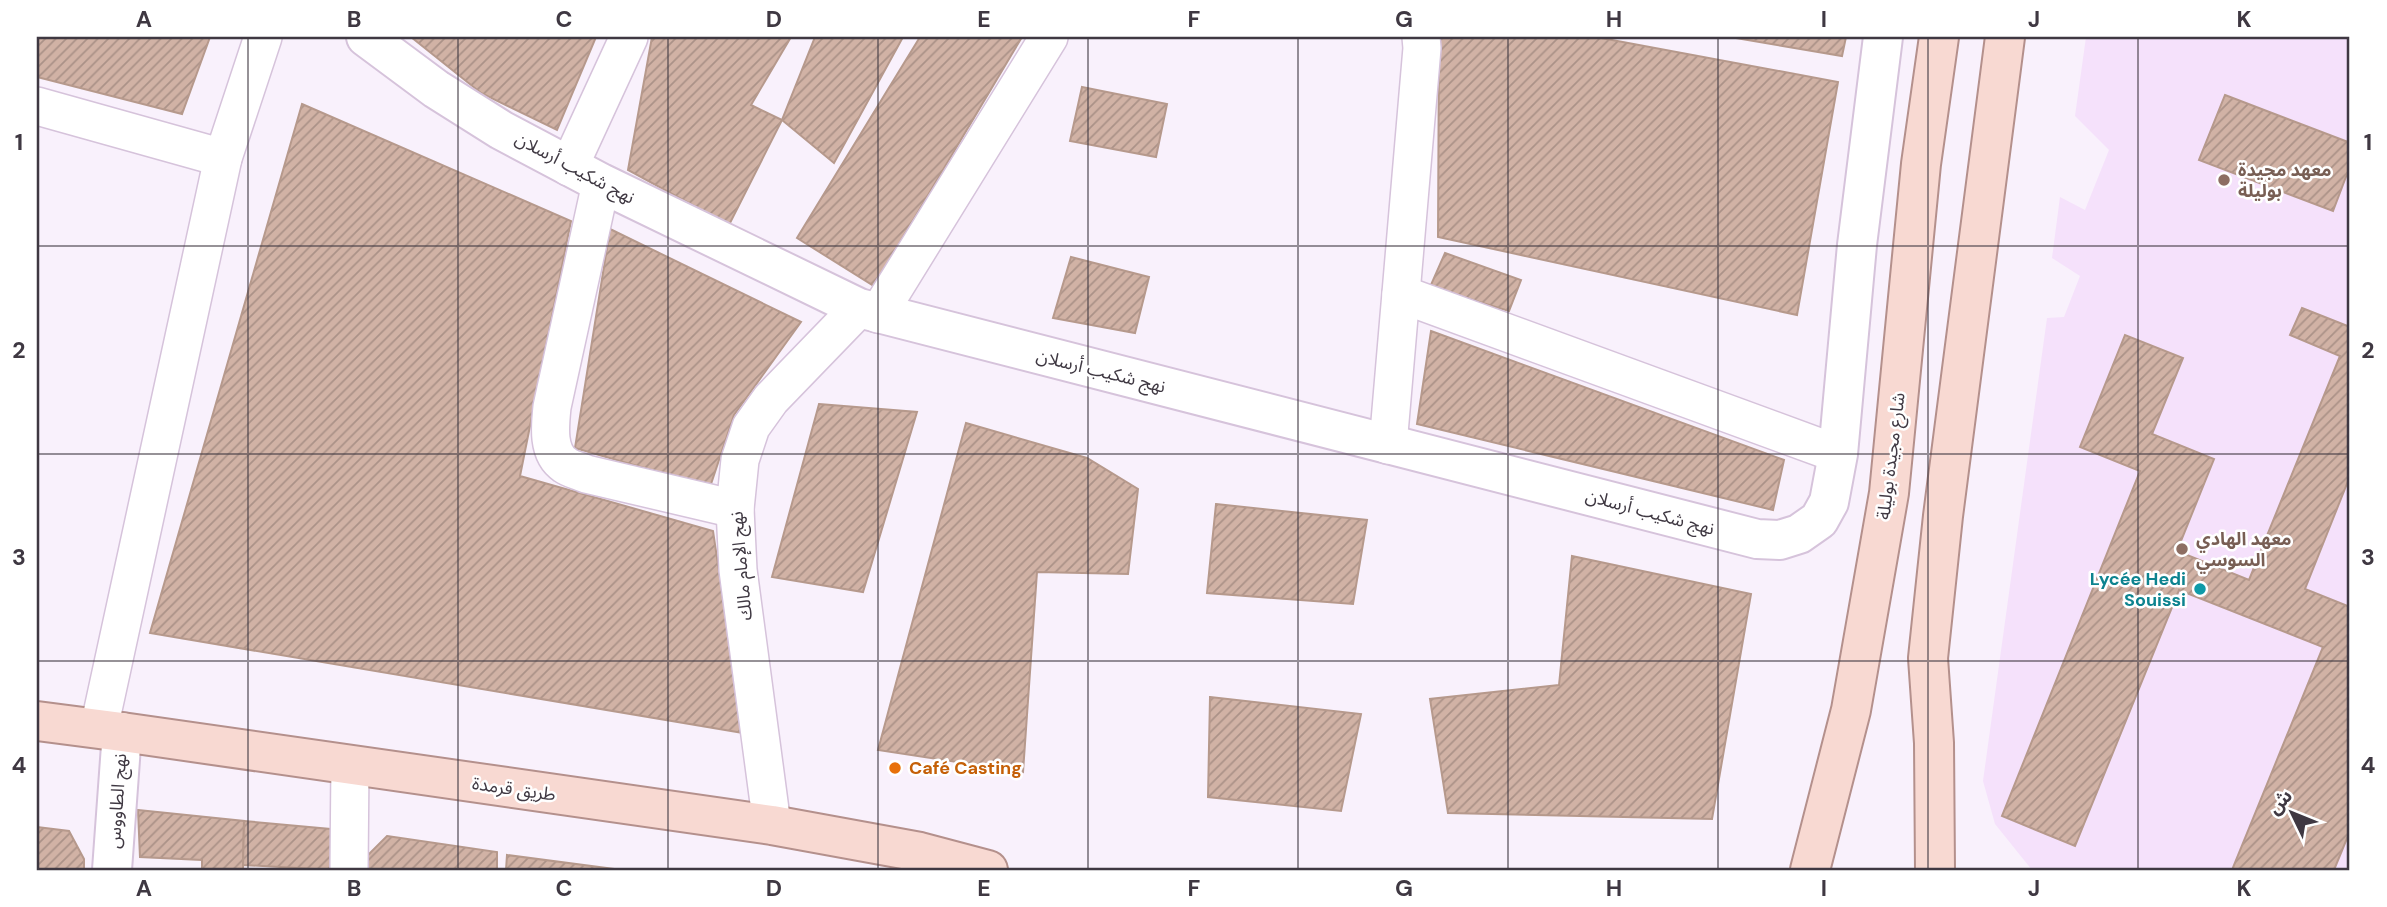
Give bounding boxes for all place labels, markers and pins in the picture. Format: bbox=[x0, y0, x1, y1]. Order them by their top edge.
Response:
place label: معهد مجيدة بوليلة bbox=[2238, 158, 2332, 203]
marker: معهد مجيدة بوليلة bbox=[2216, 172, 2232, 188]
place label: معهد الهادي السوسي bbox=[2196, 527, 2292, 574]
marker: معهد الهادي السوسي bbox=[2174, 541, 2190, 557]
place label: Lycée Hedi Souissi bbox=[2090, 567, 2186, 612]
marker: Lycée Hedi Souissi bbox=[2192, 581, 2208, 597]
place label: Café Casting bbox=[909, 756, 1022, 780]
marker: Café Casting bbox=[887, 760, 903, 776]

